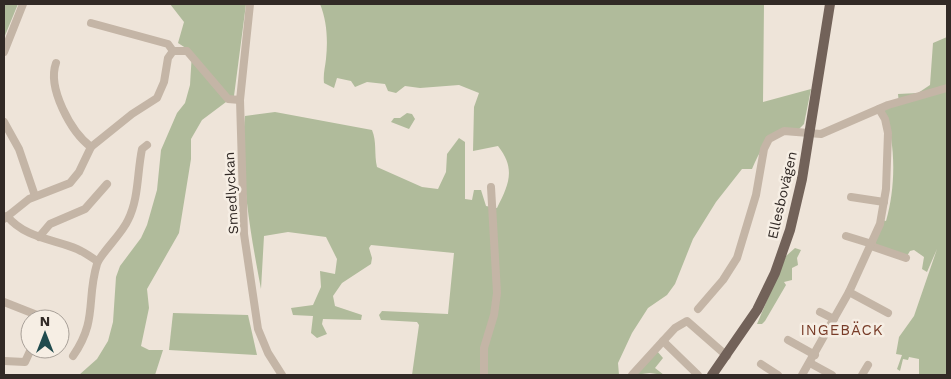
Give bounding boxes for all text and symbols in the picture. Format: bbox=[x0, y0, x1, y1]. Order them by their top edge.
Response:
street label: Ellesbovägen bbox=[764, 150, 800, 240]
street label: Smedlyckan bbox=[221, 151, 241, 235]
north arrow bbox=[20, 309, 70, 359]
text: N bbox=[40, 313, 50, 329]
district label: INGEBÄCK bbox=[800, 321, 884, 339]

